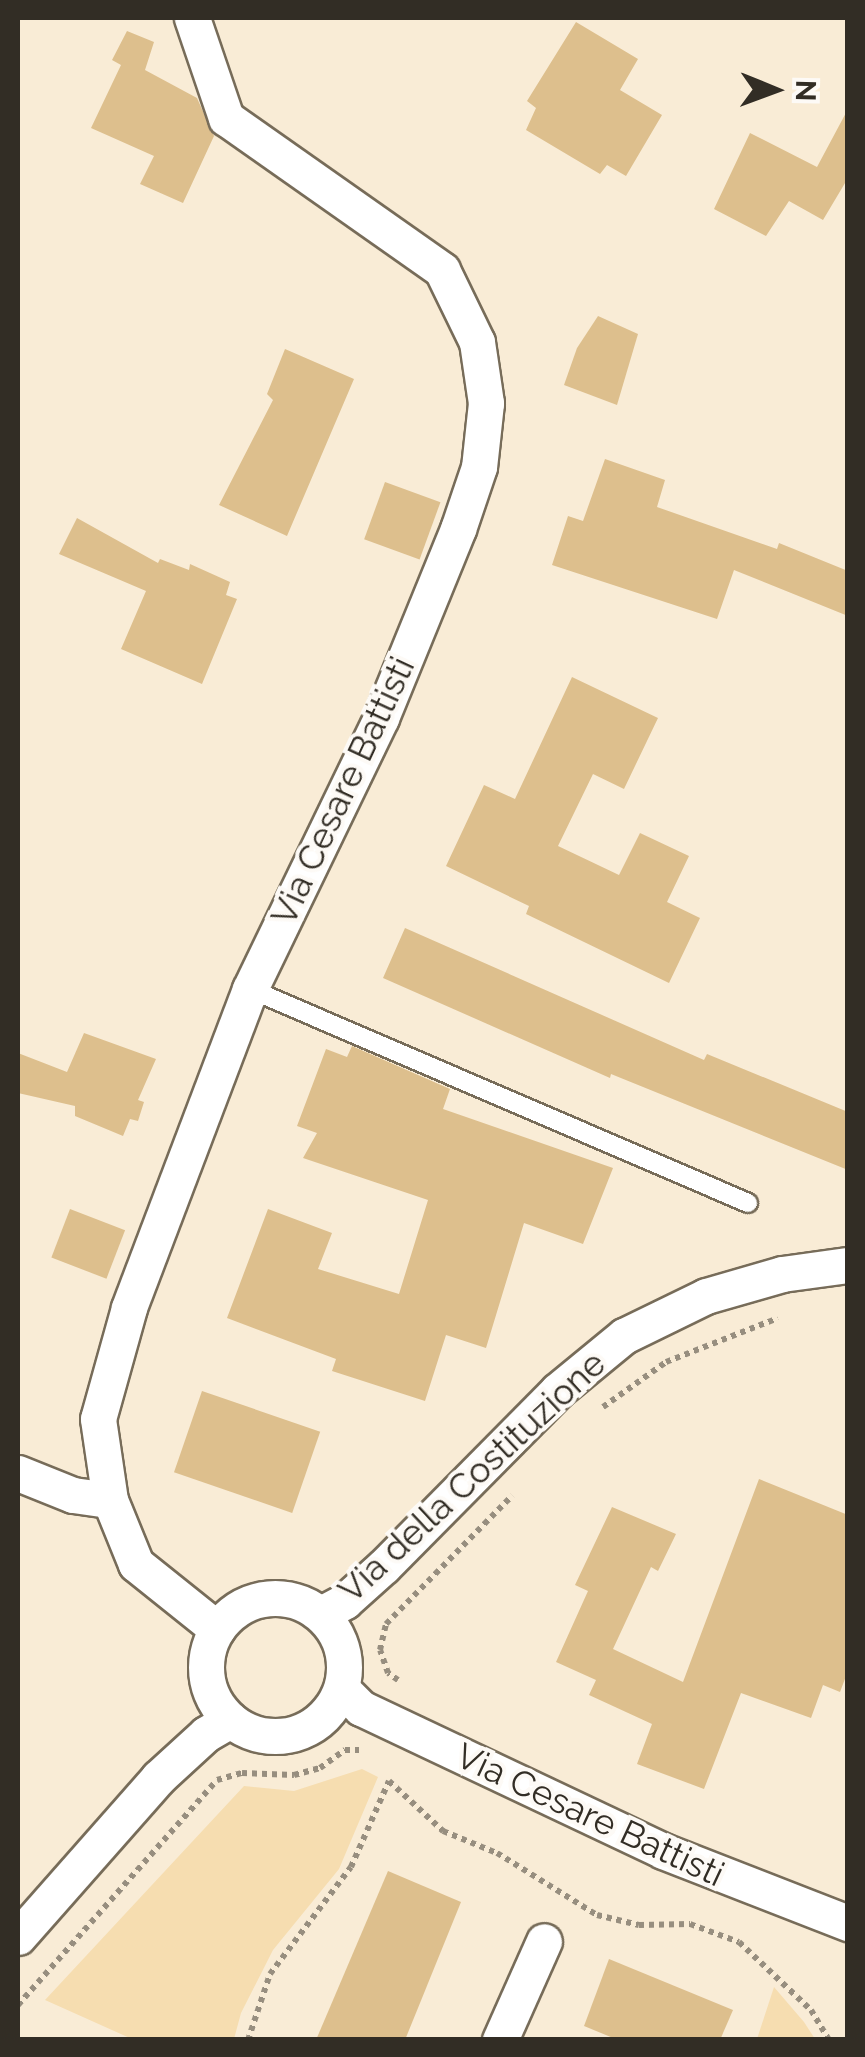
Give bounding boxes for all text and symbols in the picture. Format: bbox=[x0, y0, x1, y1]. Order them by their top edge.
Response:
north arrow bbox=[725, 40, 825, 140]
text: N bbox=[789, 80, 822, 102]
street label: Via Cesare Battisti bbox=[263, 650, 423, 932]
street label: Via della Costituzione bbox=[330, 1343, 614, 1611]
street label: Via Cesare Battisti bbox=[449, 1735, 731, 1895]

